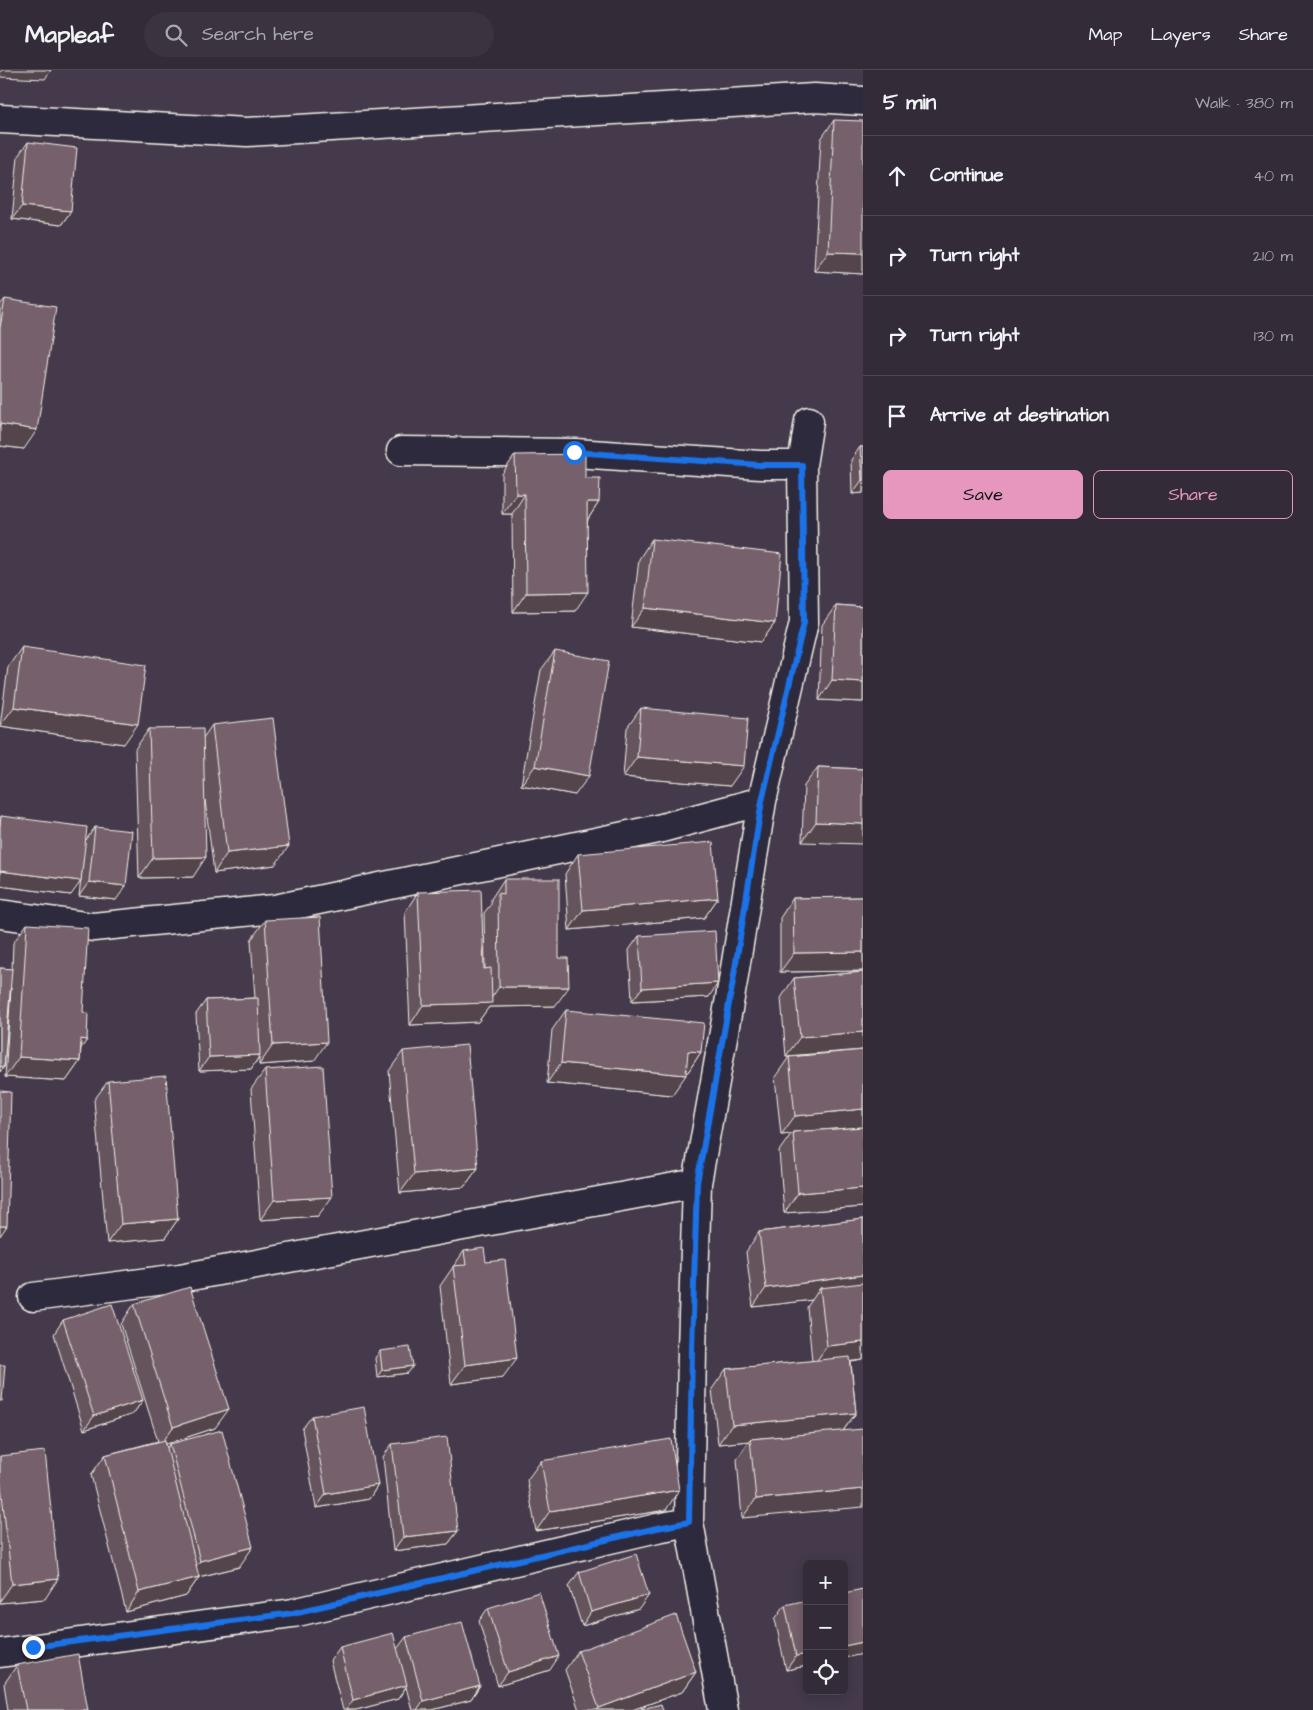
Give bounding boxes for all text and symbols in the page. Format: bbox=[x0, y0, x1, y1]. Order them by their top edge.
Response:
search box bbox=[144, 12, 494, 57]
text: Mapleaf bbox=[25, 18, 114, 52]
icon: search bbox=[162, 21, 190, 49]
text: Search here bbox=[202, 21, 314, 48]
text: Map bbox=[1088, 22, 1122, 47]
text: Layers bbox=[1150, 22, 1211, 47]
text: Share bbox=[1239, 22, 1288, 47]
text: 5 min bbox=[883, 88, 936, 117]
text: Walk · 380 m bbox=[1195, 92, 1293, 114]
icon: ahead bbox=[883, 162, 911, 190]
text: Continue bbox=[930, 162, 1004, 189]
text: 40 m bbox=[1253, 165, 1293, 187]
icon: right bbox=[883, 242, 911, 270]
text: Turn right bbox=[930, 242, 1019, 269]
text: 210 m bbox=[1253, 245, 1293, 267]
icon: right bbox=[883, 322, 911, 350]
text: Turn right bbox=[930, 322, 1019, 349]
text: 130 m bbox=[1254, 325, 1293, 347]
icon: arrive bbox=[883, 402, 911, 430]
text: Arrive at destination bbox=[930, 402, 1109, 429]
route start bbox=[563, 441, 586, 464]
button: Save bbox=[883, 470, 1083, 519]
button: Share bbox=[1093, 470, 1293, 519]
map controls bbox=[803, 1560, 848, 1695]
button: + bbox=[803, 1560, 848, 1605]
button: − bbox=[803, 1605, 848, 1650]
route end bbox=[22, 1636, 45, 1659]
button: locate bbox=[803, 1650, 848, 1695]

